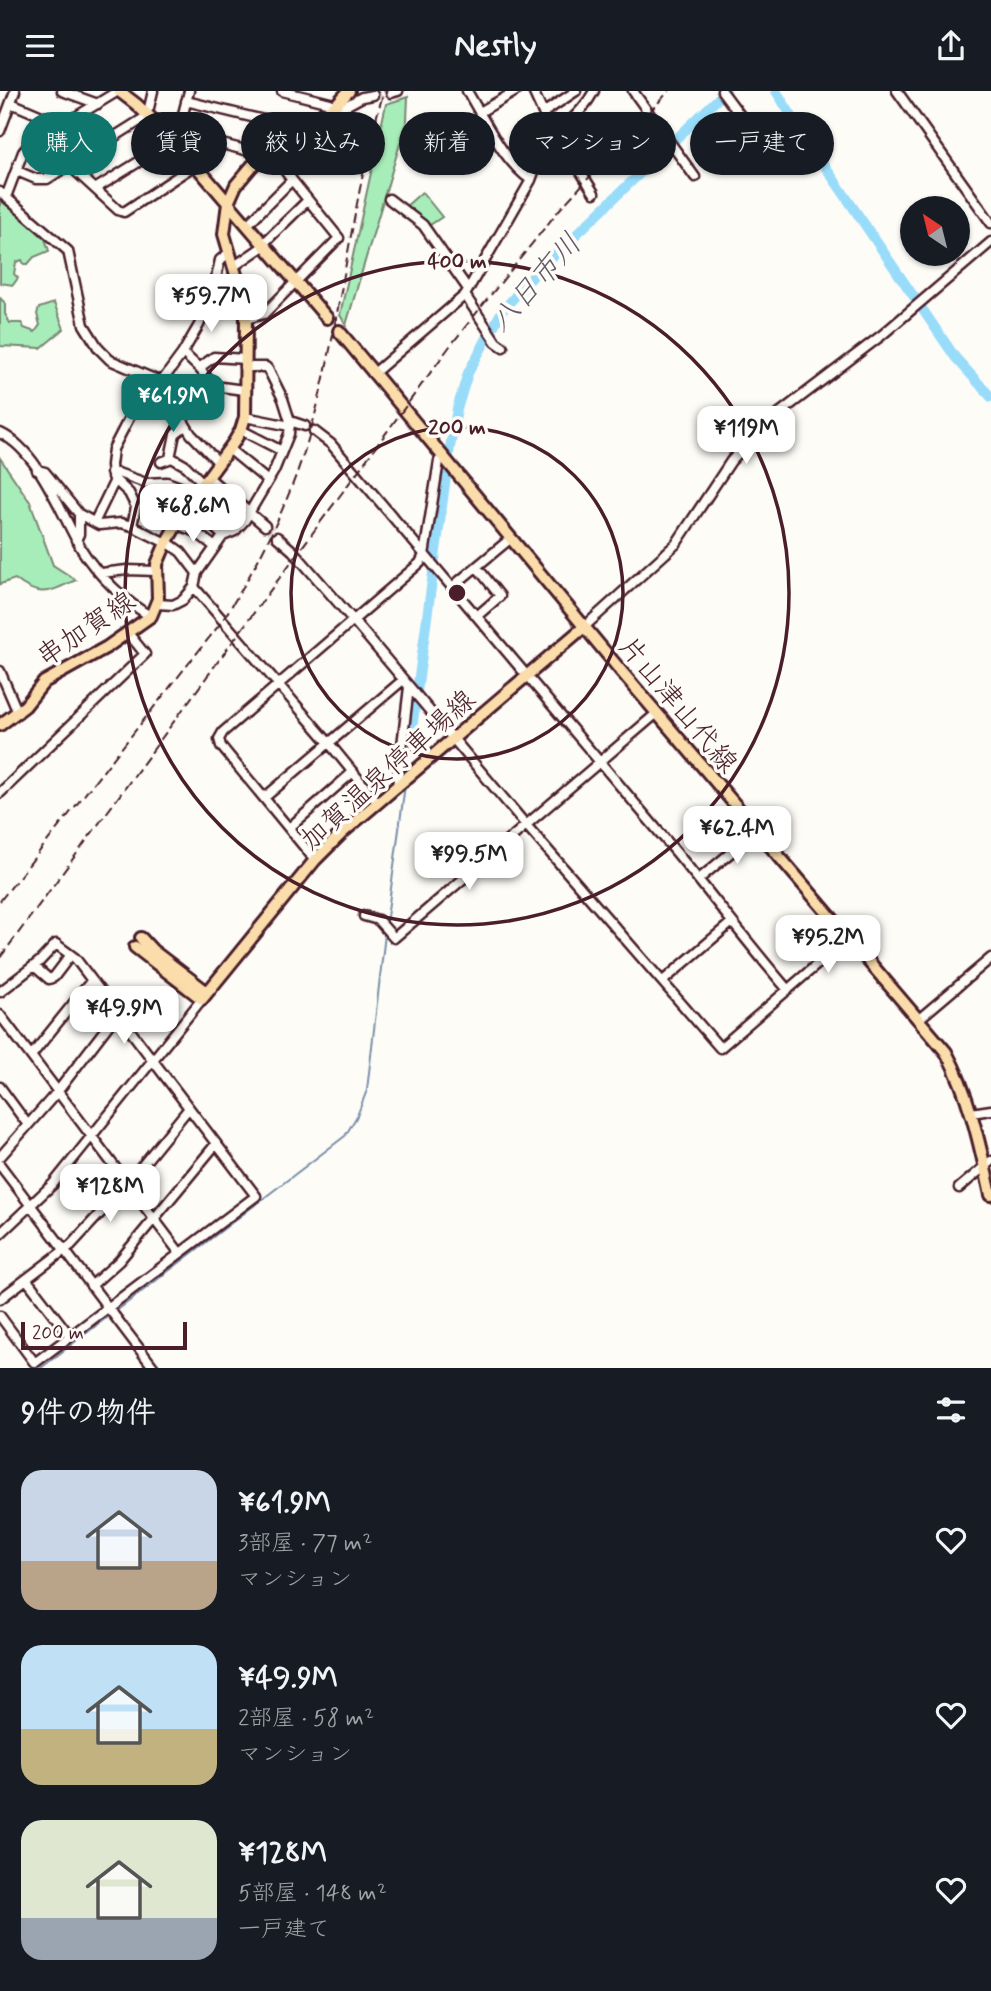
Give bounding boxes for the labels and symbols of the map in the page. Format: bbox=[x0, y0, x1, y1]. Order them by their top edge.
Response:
north arrow bbox=[900, 196, 970, 266]
water label: 八日市川 bbox=[481, 225, 591, 341]
text: 400 m bbox=[427, 248, 487, 276]
pin: ¥59.7M bbox=[154, 275, 268, 334]
pin: ¥61.9M bbox=[116, 375, 230, 434]
pin: ¥119M bbox=[697, 407, 795, 466]
text: 200 m bbox=[428, 414, 486, 442]
pin: ¥68.6M bbox=[136, 484, 250, 544]
centre of rings bbox=[445, 581, 469, 605]
street label: 串加賀線 bbox=[30, 583, 143, 677]
street label: 片山津山代線 bbox=[609, 629, 745, 782]
street label: 加賀温泉停車場線 bbox=[293, 682, 484, 860]
pin: ¥62.4M bbox=[680, 807, 794, 866]
pin: ¥99.5M bbox=[412, 833, 526, 892]
pin: ¥95.2M bbox=[771, 915, 885, 975]
pin: ¥49.9M bbox=[67, 986, 181, 1046]
pin: ¥128M bbox=[61, 1165, 159, 1224]
scale bar bbox=[21, 1319, 187, 1351]

